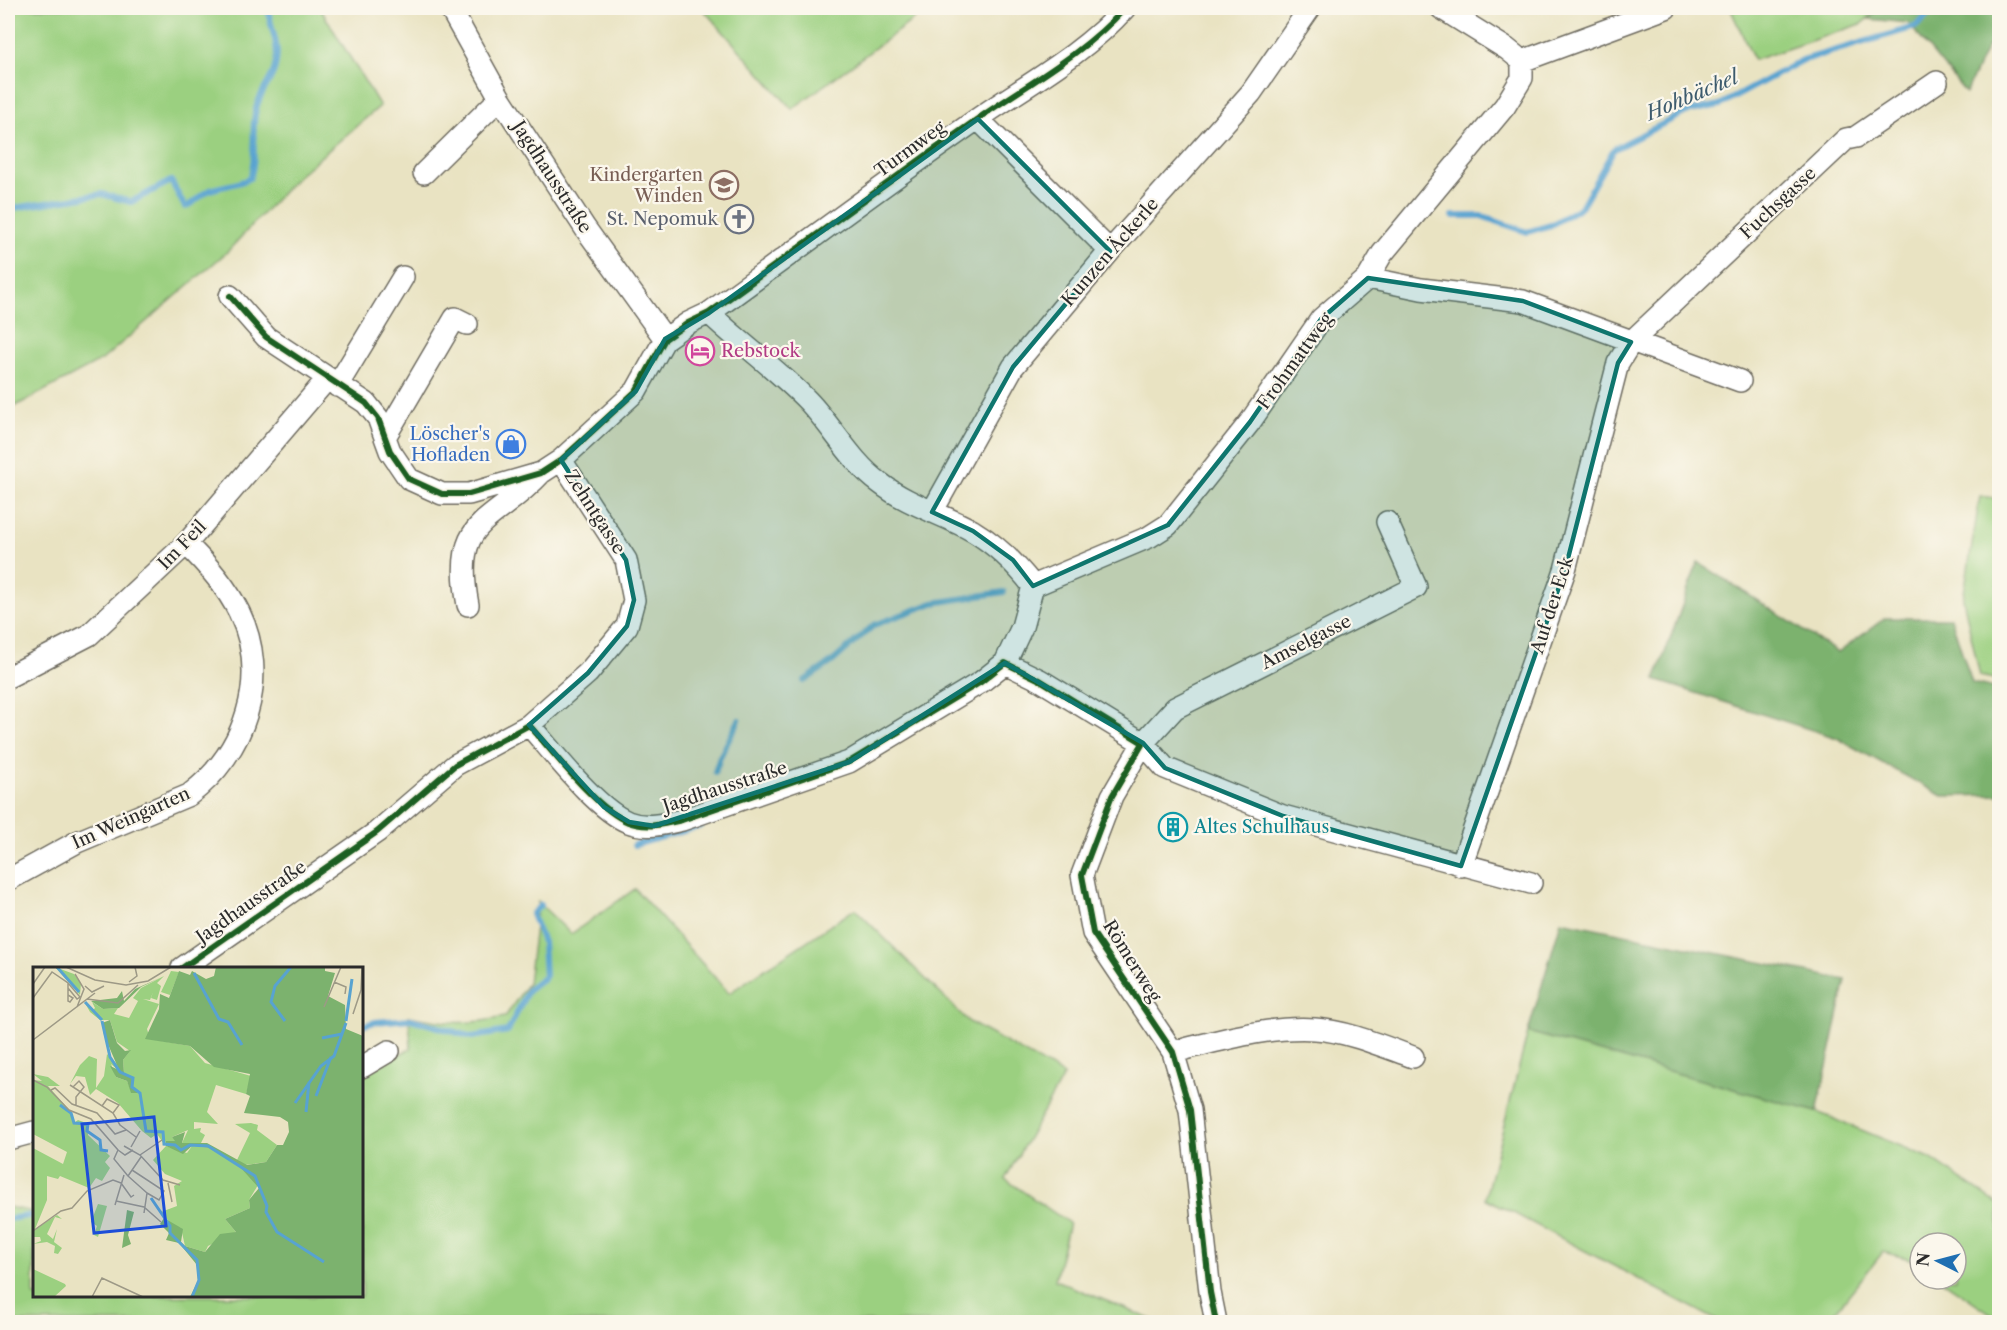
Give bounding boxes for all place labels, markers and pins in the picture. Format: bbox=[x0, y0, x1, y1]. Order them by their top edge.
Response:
place label: Kindergarten Winden bbox=[589, 164, 703, 207]
school or university icon: Kindergarten Winden bbox=[708, 169, 740, 201]
church icon: St. Nepomuk bbox=[723, 203, 755, 235]
place label: St. Nepomuk bbox=[606, 208, 720, 230]
hotel icon: Rebstock bbox=[684, 335, 716, 367]
place label: Rebstock bbox=[721, 340, 802, 362]
place label: Löscher's Hofladen bbox=[409, 423, 490, 466]
shop icon: Löscher's Hofladen bbox=[495, 428, 527, 460]
building icon: Altes Schulhaus bbox=[1157, 811, 1189, 843]
place label: Altes Schulhaus bbox=[1193, 816, 1329, 838]

